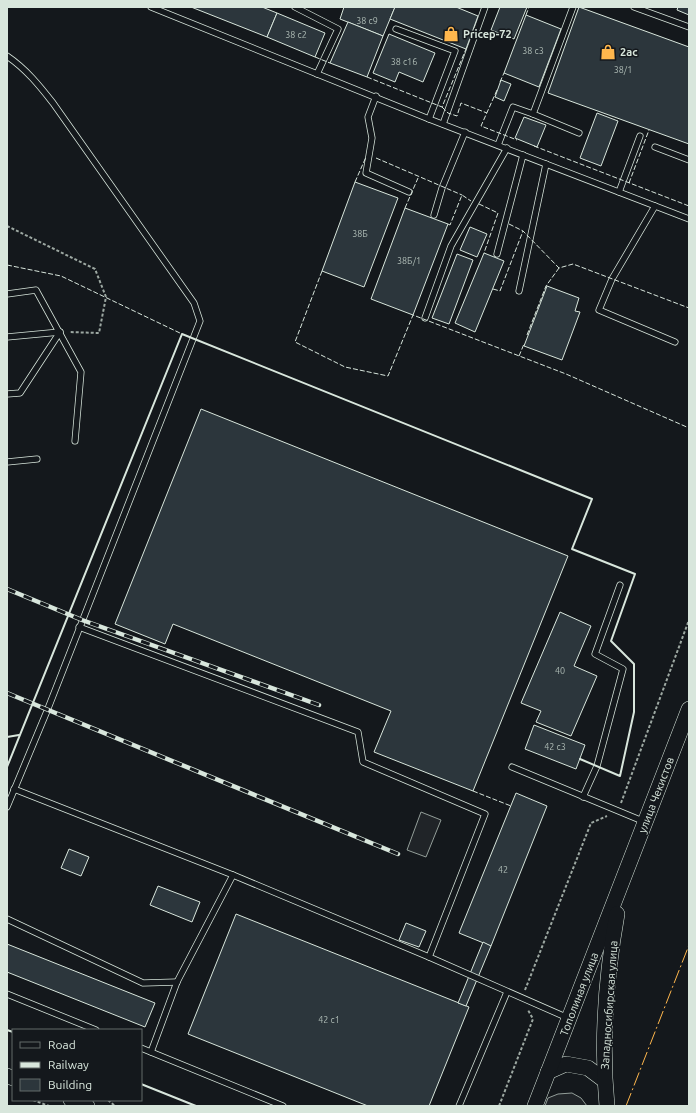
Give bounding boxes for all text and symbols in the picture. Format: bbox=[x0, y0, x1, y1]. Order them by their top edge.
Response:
house number: 38 с9 bbox=[356, 16, 378, 26]
shop icon: Pricep-72 bbox=[442, 25, 460, 43]
place label: Pricep-72 bbox=[463, 28, 512, 40]
house number: 38 с2 bbox=[285, 30, 307, 40]
shop icon: 2ас bbox=[599, 43, 617, 61]
house number: 38 с3 bbox=[522, 46, 544, 56]
place label: 2ас bbox=[620, 46, 638, 58]
house number: 38 c16 bbox=[391, 57, 417, 67]
house number: 38/1 bbox=[614, 65, 632, 75]
house number: 38Б bbox=[352, 229, 368, 239]
house number: 38Б/1 bbox=[397, 256, 421, 266]
house number: 40 bbox=[555, 666, 565, 676]
house number: 42 с3 bbox=[544, 742, 566, 752]
street label: улица Чекистов bbox=[636, 755, 676, 835]
house number: 42 bbox=[498, 865, 508, 875]
street label: Западносибирская улица bbox=[599, 940, 619, 1070]
street label: Тополиная улица bbox=[558, 951, 600, 1037]
house number: 42 c1 bbox=[318, 1015, 340, 1025]
legend bbox=[12, 1029, 142, 1101]
text: Road bbox=[48, 1038, 76, 1051]
text: Railway bbox=[48, 1058, 89, 1071]
text: Building bbox=[48, 1078, 92, 1091]

